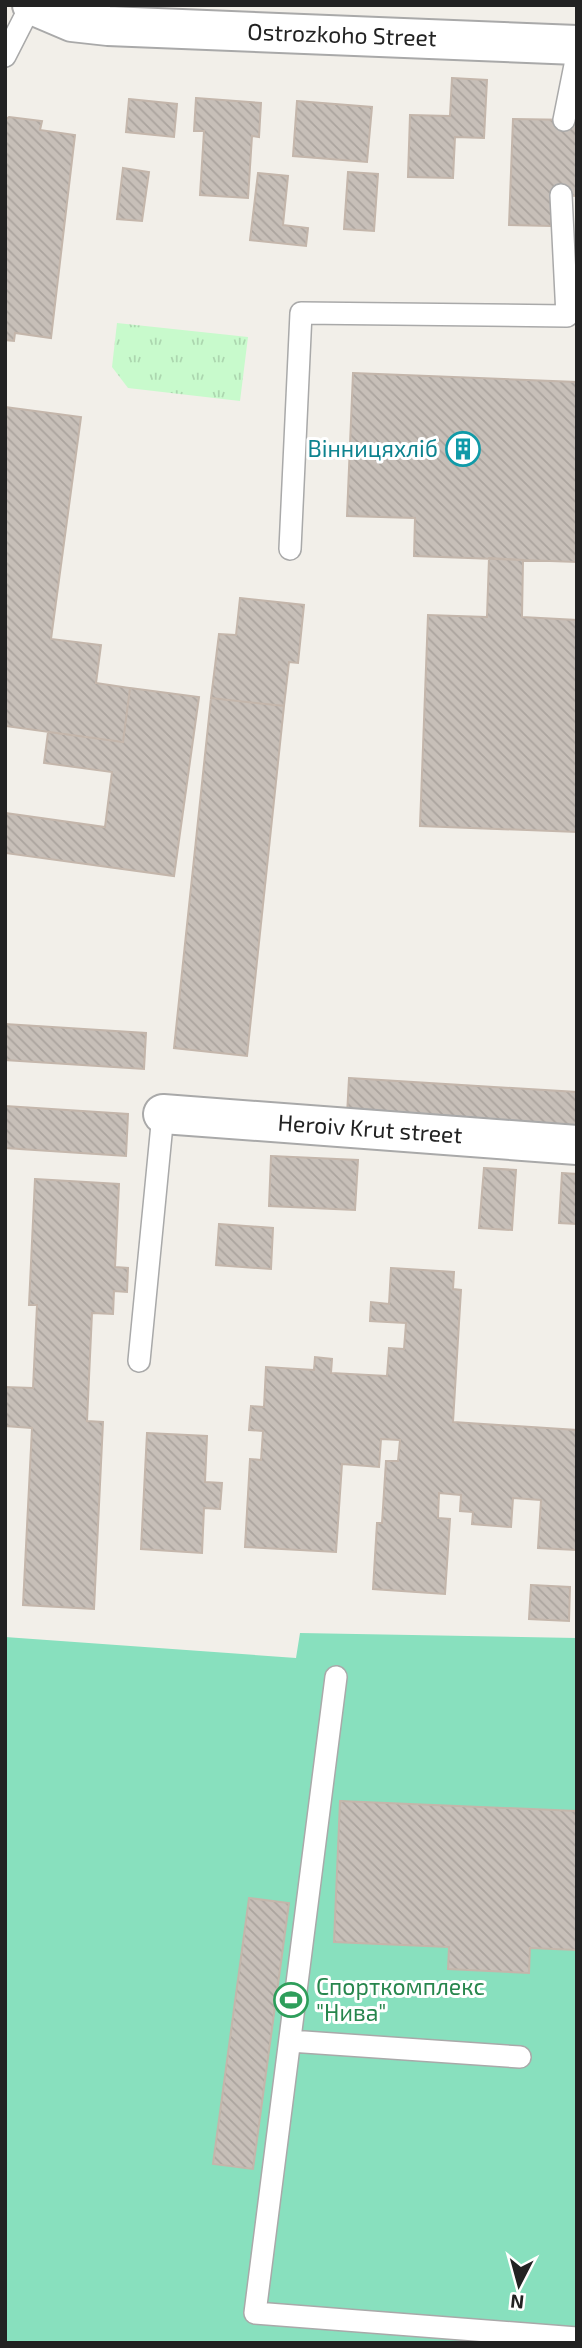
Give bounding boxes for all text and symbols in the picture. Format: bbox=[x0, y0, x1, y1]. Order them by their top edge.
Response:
street label: Ostrozkoho Street bbox=[247, 17, 437, 51]
building icon: Вінницяхліб bbox=[444, 430, 482, 468]
place label: Вінницяхліб bbox=[307, 434, 438, 462]
street label: Heroiv Krut street bbox=[277, 1108, 463, 1148]
place label: Спорткомплекс "Нива" bbox=[316, 1972, 485, 2026]
sports icon: Спорткомплекс "Нива" bbox=[272, 1981, 310, 2019]
north arrow bbox=[484, 2250, 554, 2320]
text: N bbox=[509, 2290, 525, 2315]

